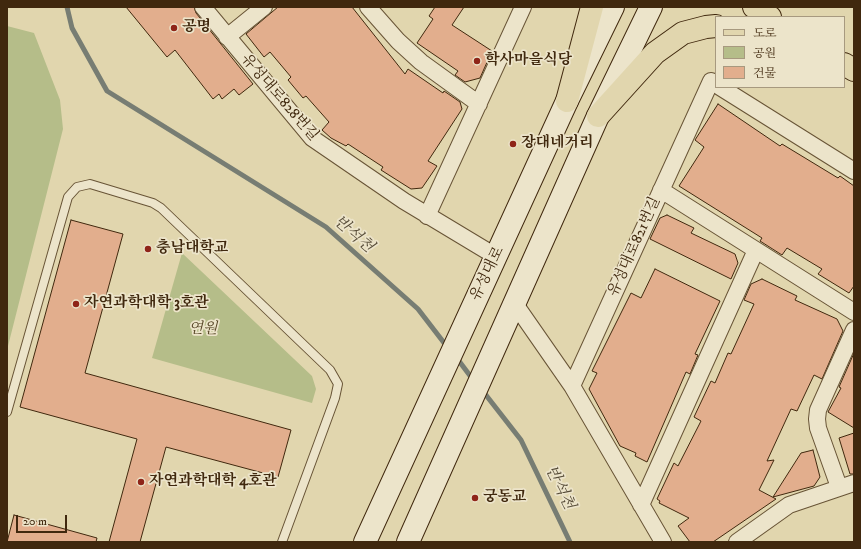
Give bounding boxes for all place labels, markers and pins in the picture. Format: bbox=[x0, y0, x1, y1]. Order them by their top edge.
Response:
place label: 공명 bbox=[182, 19, 211, 37]
marker: 공명 bbox=[169, 23, 179, 33]
place label: 학사마을식당 bbox=[485, 52, 572, 70]
marker: 학사마을식당 bbox=[472, 56, 482, 66]
place label: 장대네거리 bbox=[521, 135, 593, 153]
marker: 장대네거리 bbox=[508, 139, 518, 149]
place label: 충남대학교 bbox=[156, 240, 228, 258]
marker: 충남대학교 bbox=[143, 244, 153, 254]
place label: 자연과학대학 3호관 bbox=[84, 295, 209, 313]
marker: 자연과학대학 3호관 bbox=[71, 299, 81, 309]
place label: 자연과학대학 4호관 bbox=[149, 473, 277, 491]
marker: 자연과학대학 4호관 bbox=[136, 477, 146, 487]
place label: 궁동교 bbox=[483, 489, 526, 507]
marker: 궁동교 bbox=[470, 493, 480, 503]

